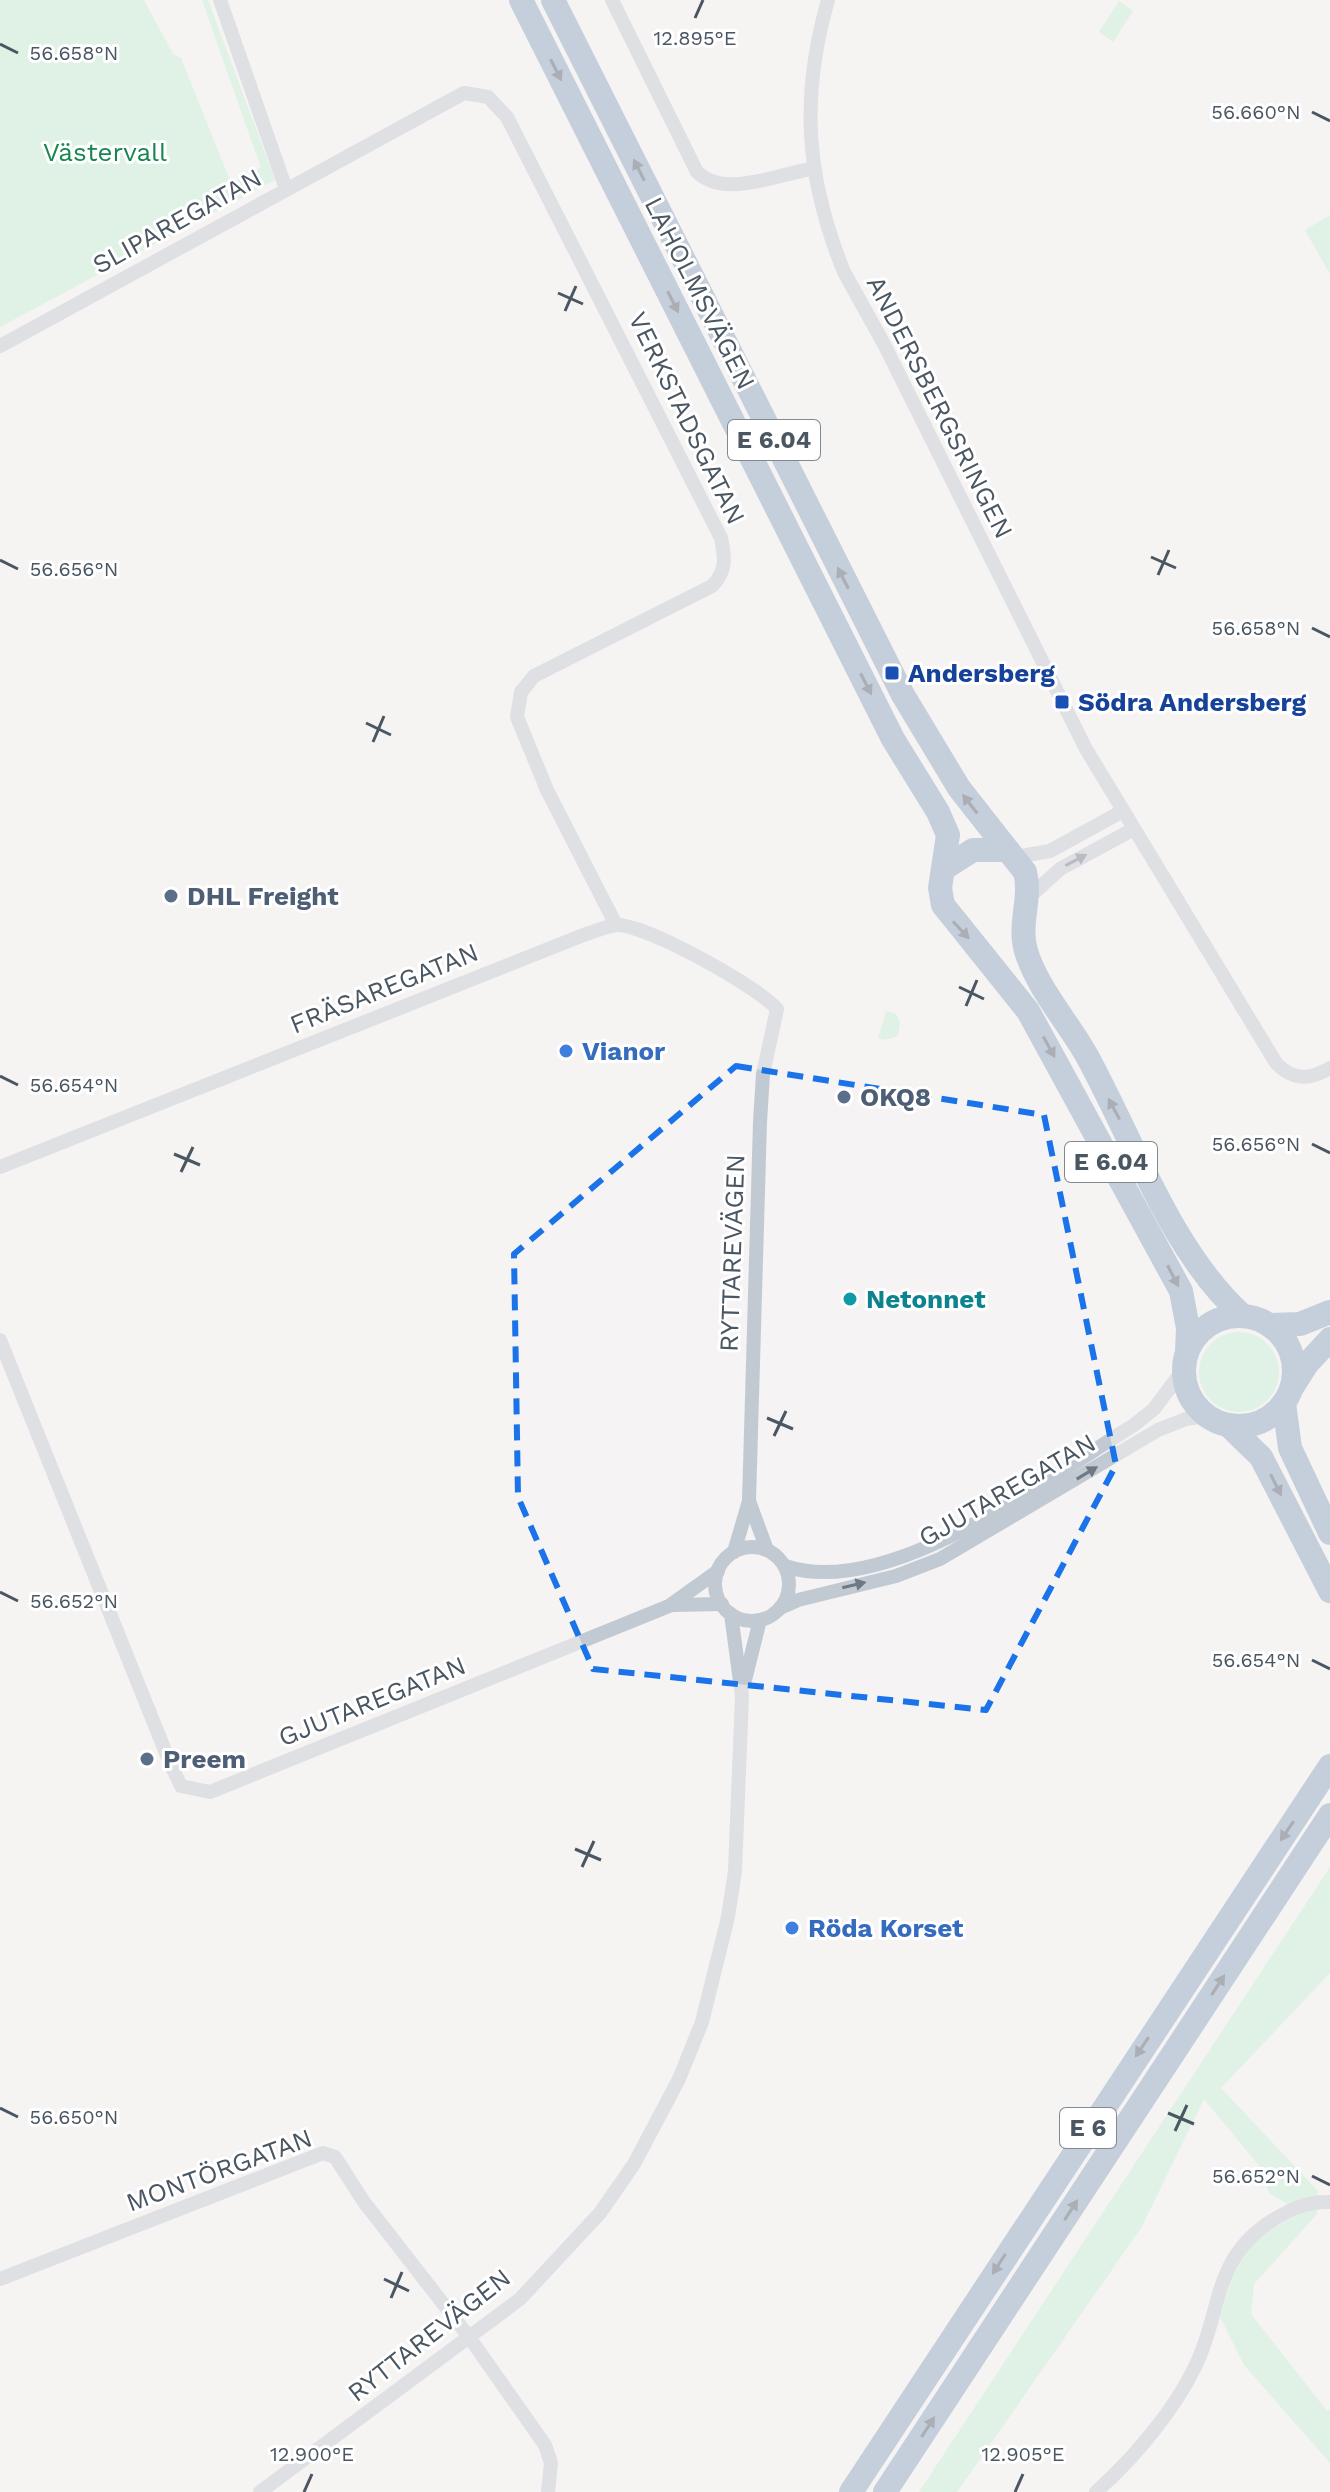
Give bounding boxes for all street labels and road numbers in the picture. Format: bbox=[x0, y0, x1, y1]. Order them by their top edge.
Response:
street label: SLIPAREGATAN bbox=[87, 162, 267, 280]
street label: LAHOLMSVÄGEN bbox=[639, 192, 761, 394]
street label: ANDERSBERGSRINGEN bbox=[861, 271, 1019, 543]
street label: VERKSTADSGATAN bbox=[623, 307, 751, 529]
road number: E 6.04 bbox=[728, 420, 820, 460]
street label: FRÄSAREGATAN bbox=[285, 937, 483, 1039]
road number: E 6.04 bbox=[1065, 1142, 1157, 1182]
street label: RYTTAREVÄGEN bbox=[714, 1153, 750, 1353]
street label: GJUTAREGATAN bbox=[913, 1427, 1101, 1553]
street label: GJUTAREGATAN bbox=[274, 1650, 470, 1752]
road number: E 6 bbox=[1060, 2108, 1116, 2148]
street label: MONTÖRGATAN bbox=[122, 2122, 316, 2218]
street label: RYTTAREVÄGEN bbox=[342, 2262, 516, 2408]

